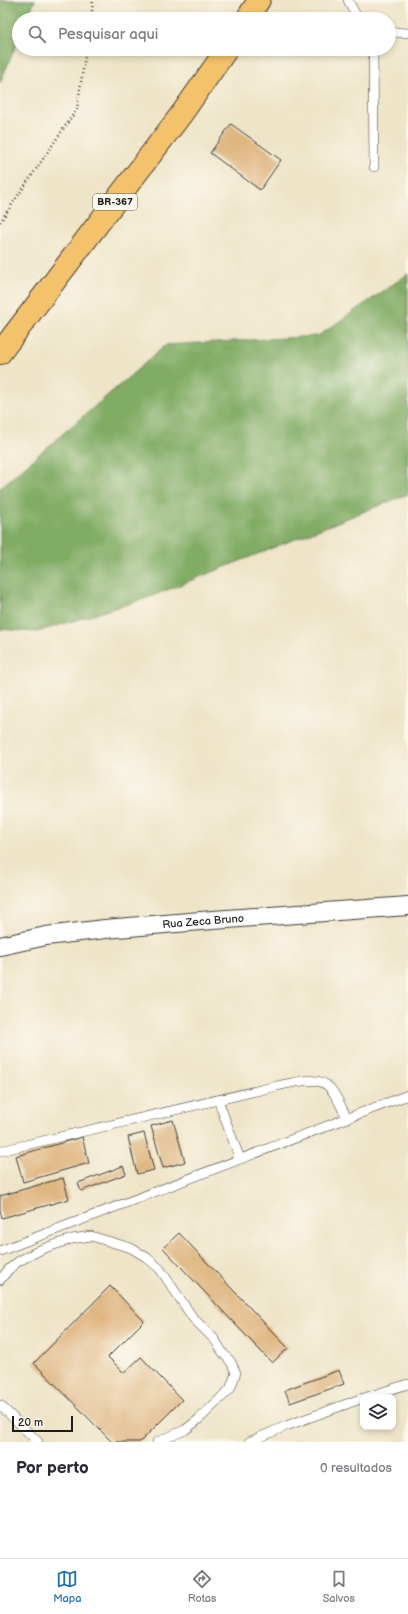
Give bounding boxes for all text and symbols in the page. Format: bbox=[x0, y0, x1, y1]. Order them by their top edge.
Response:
search box bbox=[12, 12, 396, 56]
icon: search bbox=[26, 23, 48, 45]
text: Pesquisar aqui bbox=[58, 25, 158, 44]
road number: BR-367 bbox=[93, 194, 137, 210]
street label: Rua Zeca Bruno bbox=[162, 911, 244, 931]
map controls bbox=[360, 1394, 396, 1430]
button: layers bbox=[360, 1394, 396, 1430]
scale bar bbox=[12, 1414, 73, 1433]
text: 20 m bbox=[18, 1416, 43, 1429]
text: Por perto bbox=[16, 1458, 89, 1478]
text: 0 resultados bbox=[320, 1460, 392, 1476]
tab: Mapa bbox=[53, 1568, 81, 1605]
tab: Rotas bbox=[188, 1568, 216, 1605]
tab: Salvos bbox=[323, 1568, 355, 1605]

